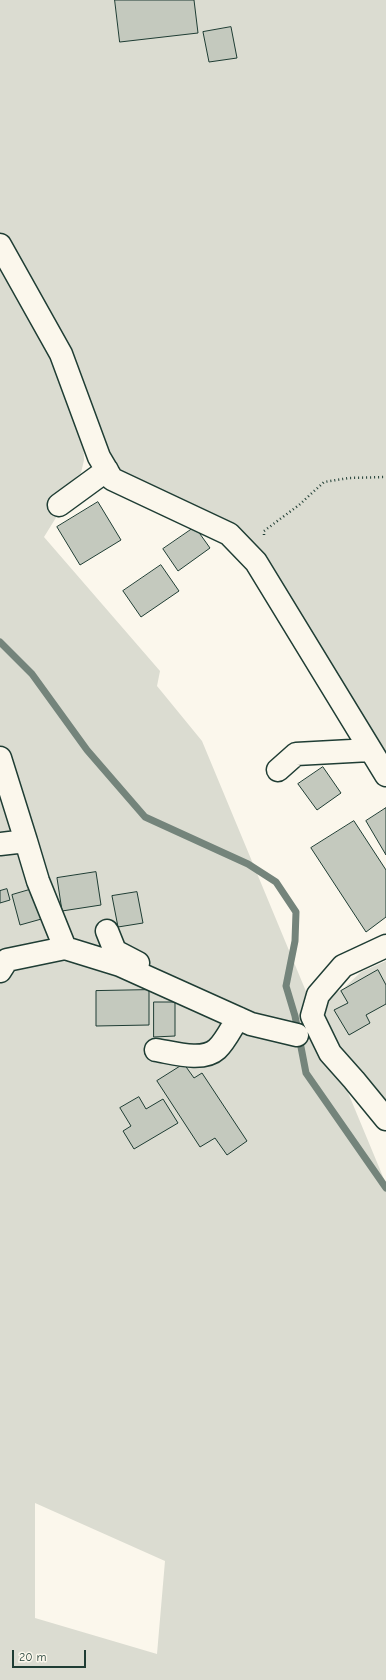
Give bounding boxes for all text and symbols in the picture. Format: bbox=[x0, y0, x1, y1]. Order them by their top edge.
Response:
scale bar bbox=[14, 1642, 88, 1668]
text: 20 m bbox=[19, 1650, 47, 1664]

